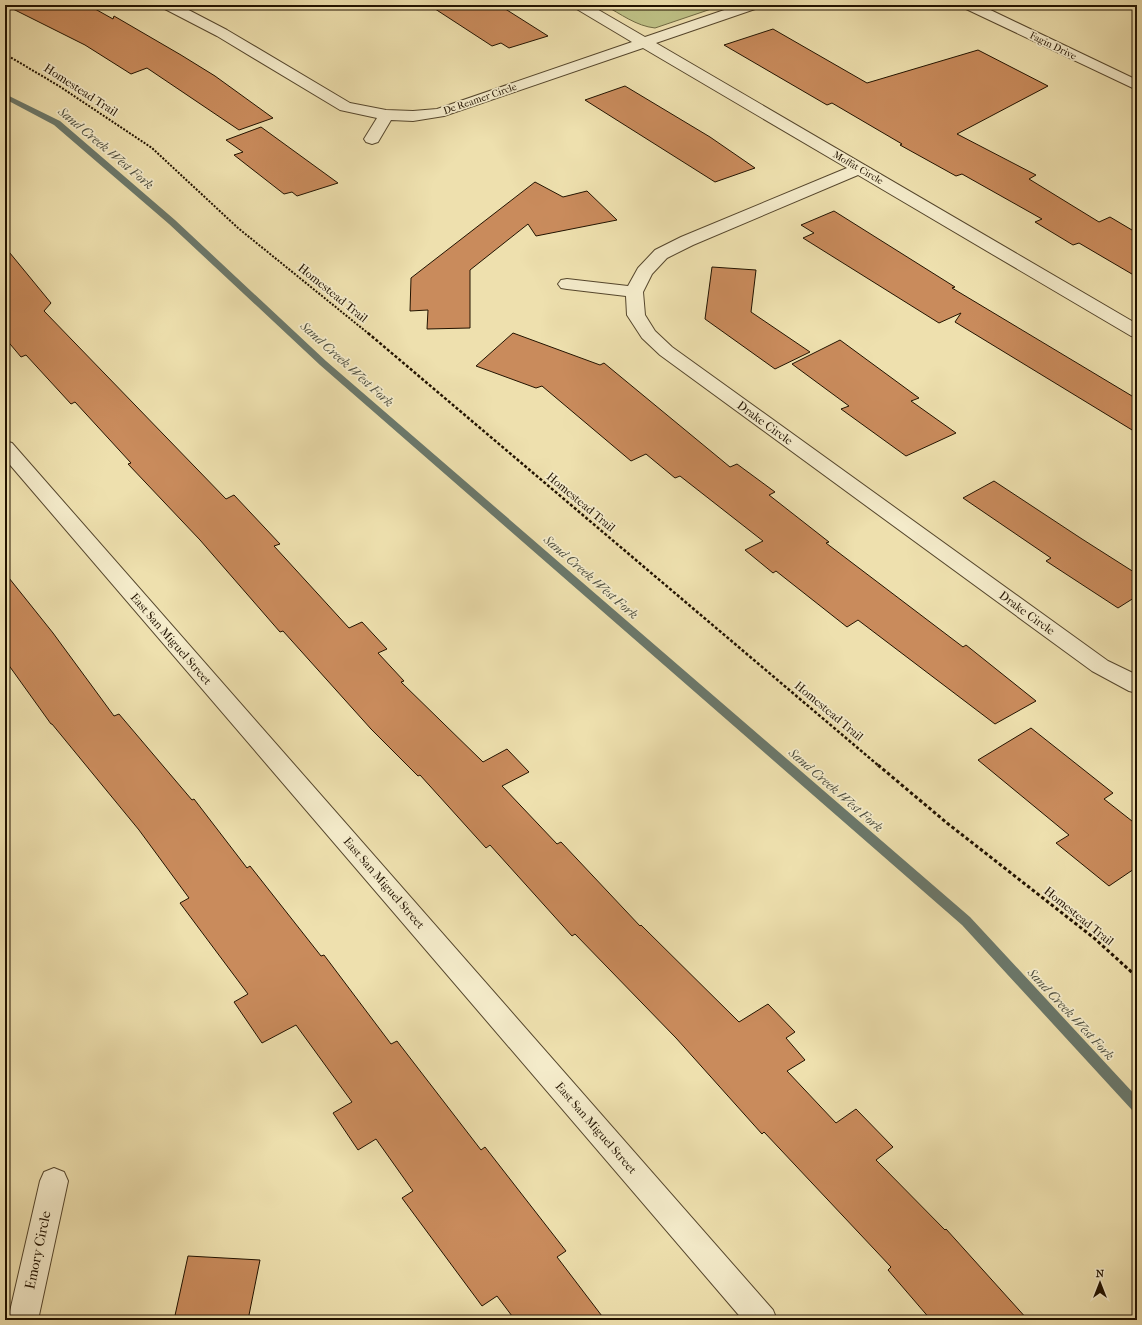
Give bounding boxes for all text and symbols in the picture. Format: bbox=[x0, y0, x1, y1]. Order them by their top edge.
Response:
street label: Fagin Drive bbox=[1028, 30, 1078, 63]
street label: Homestead Trail bbox=[41, 61, 121, 119]
street label: De Reamer Circle bbox=[442, 81, 518, 117]
water label: Sand Creek West Fork bbox=[54, 103, 157, 192]
street label: Moffat Circle bbox=[831, 149, 885, 187]
street label: Homestead Trail bbox=[295, 261, 371, 326]
water label: Sand Creek West Fork bbox=[297, 318, 397, 410]
street label: Drake Circle bbox=[734, 398, 796, 448]
street label: Homestead Trail bbox=[544, 469, 619, 535]
water label: Sand Creek West Fork bbox=[540, 531, 641, 622]
street label: Drake Circle bbox=[996, 588, 1058, 638]
street label: East San Miguel Street bbox=[127, 590, 215, 688]
street label: Homestead Trail bbox=[792, 678, 867, 744]
water label: Sand Creek West Fork bbox=[785, 744, 886, 835]
street label: East San Miguel Street bbox=[340, 834, 428, 932]
street label: Homestead Trail bbox=[1041, 884, 1117, 949]
water label: Sand Creek West Fork bbox=[1024, 964, 1118, 1063]
street label: East San Miguel Street bbox=[552, 1079, 640, 1177]
street label: Emory Circle bbox=[21, 1209, 55, 1291]
north arrow bbox=[1080, 1263, 1120, 1303]
text: N bbox=[1096, 1267, 1105, 1280]

